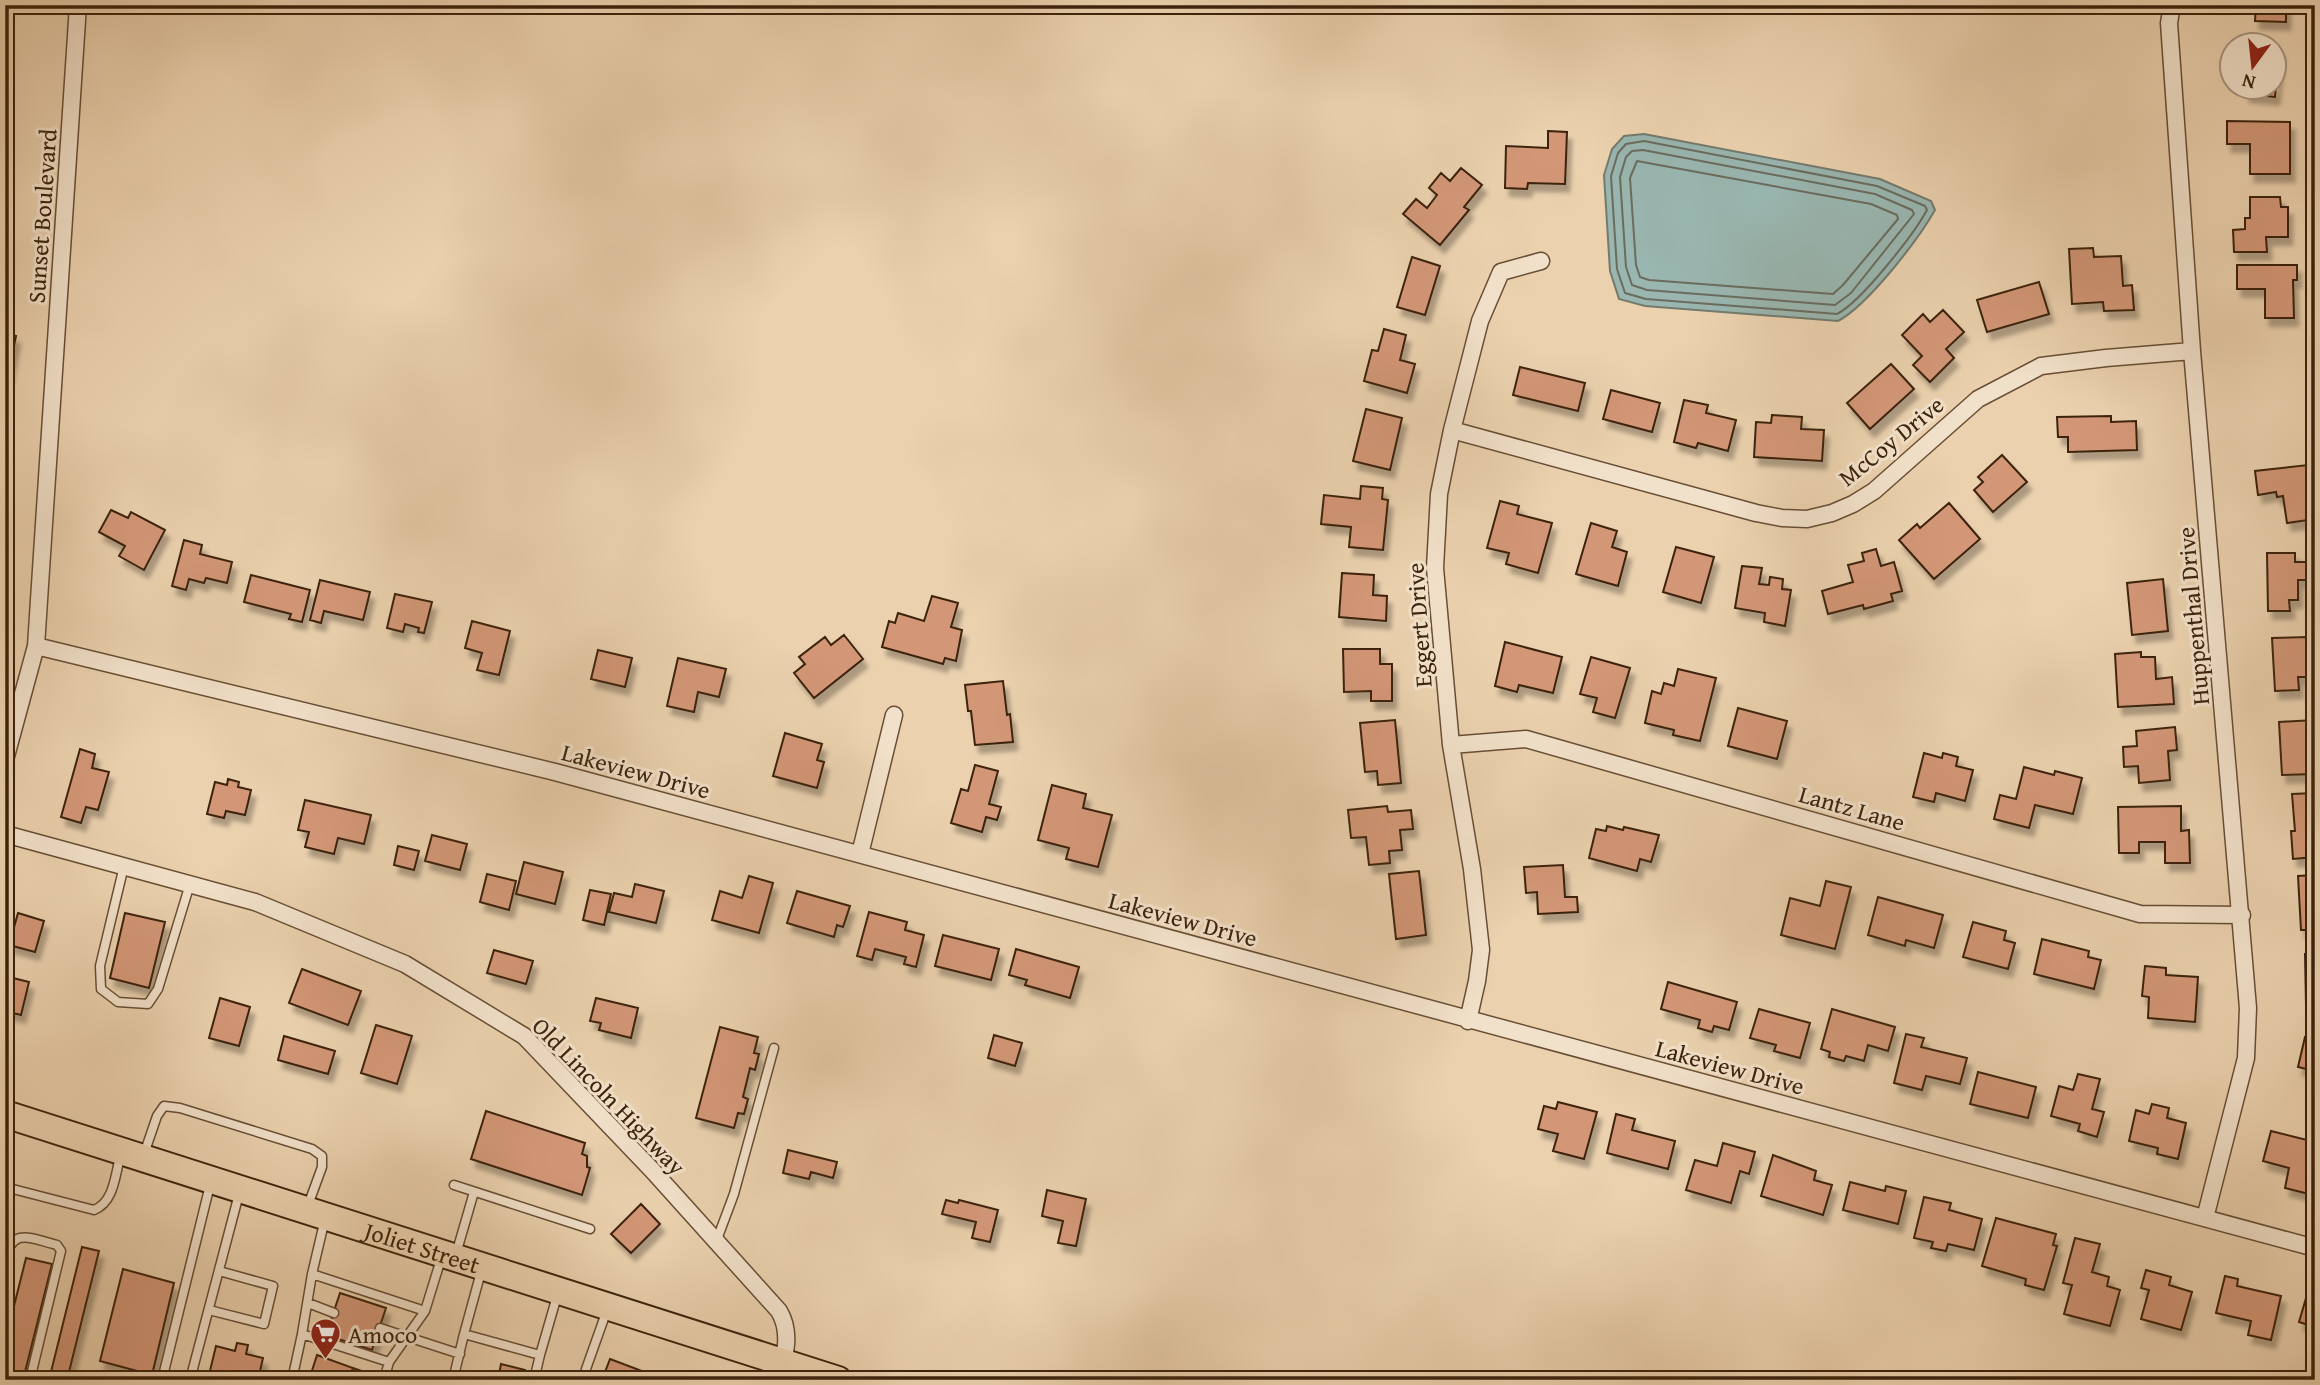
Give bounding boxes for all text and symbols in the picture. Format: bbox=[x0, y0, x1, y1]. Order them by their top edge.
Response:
north arrow bbox=[2218, 32, 2288, 102]
text: N bbox=[2239, 67, 2258, 98]
street label: Sunset Boulevard bbox=[18, 127, 66, 304]
street label: McCoy Drive bbox=[1831, 388, 1951, 494]
street label: Huppenthal Drive bbox=[2168, 525, 2218, 707]
street label: Eggert Drive bbox=[1397, 562, 1441, 688]
street label: Lakeview Drive bbox=[558, 734, 714, 808]
street label: Lantz Lane bbox=[1795, 776, 1909, 840]
street label: Lakeview Drive bbox=[1105, 882, 1261, 956]
street label: Old Lincoln Highway bbox=[524, 1009, 694, 1183]
street label: Lakeview Drive bbox=[1652, 1030, 1808, 1104]
street label: Joliet Street bbox=[357, 1212, 485, 1282]
supermarket icon: Amoco bbox=[308, 1317, 342, 1361]
place label: Amoco bbox=[348, 1317, 417, 1352]

